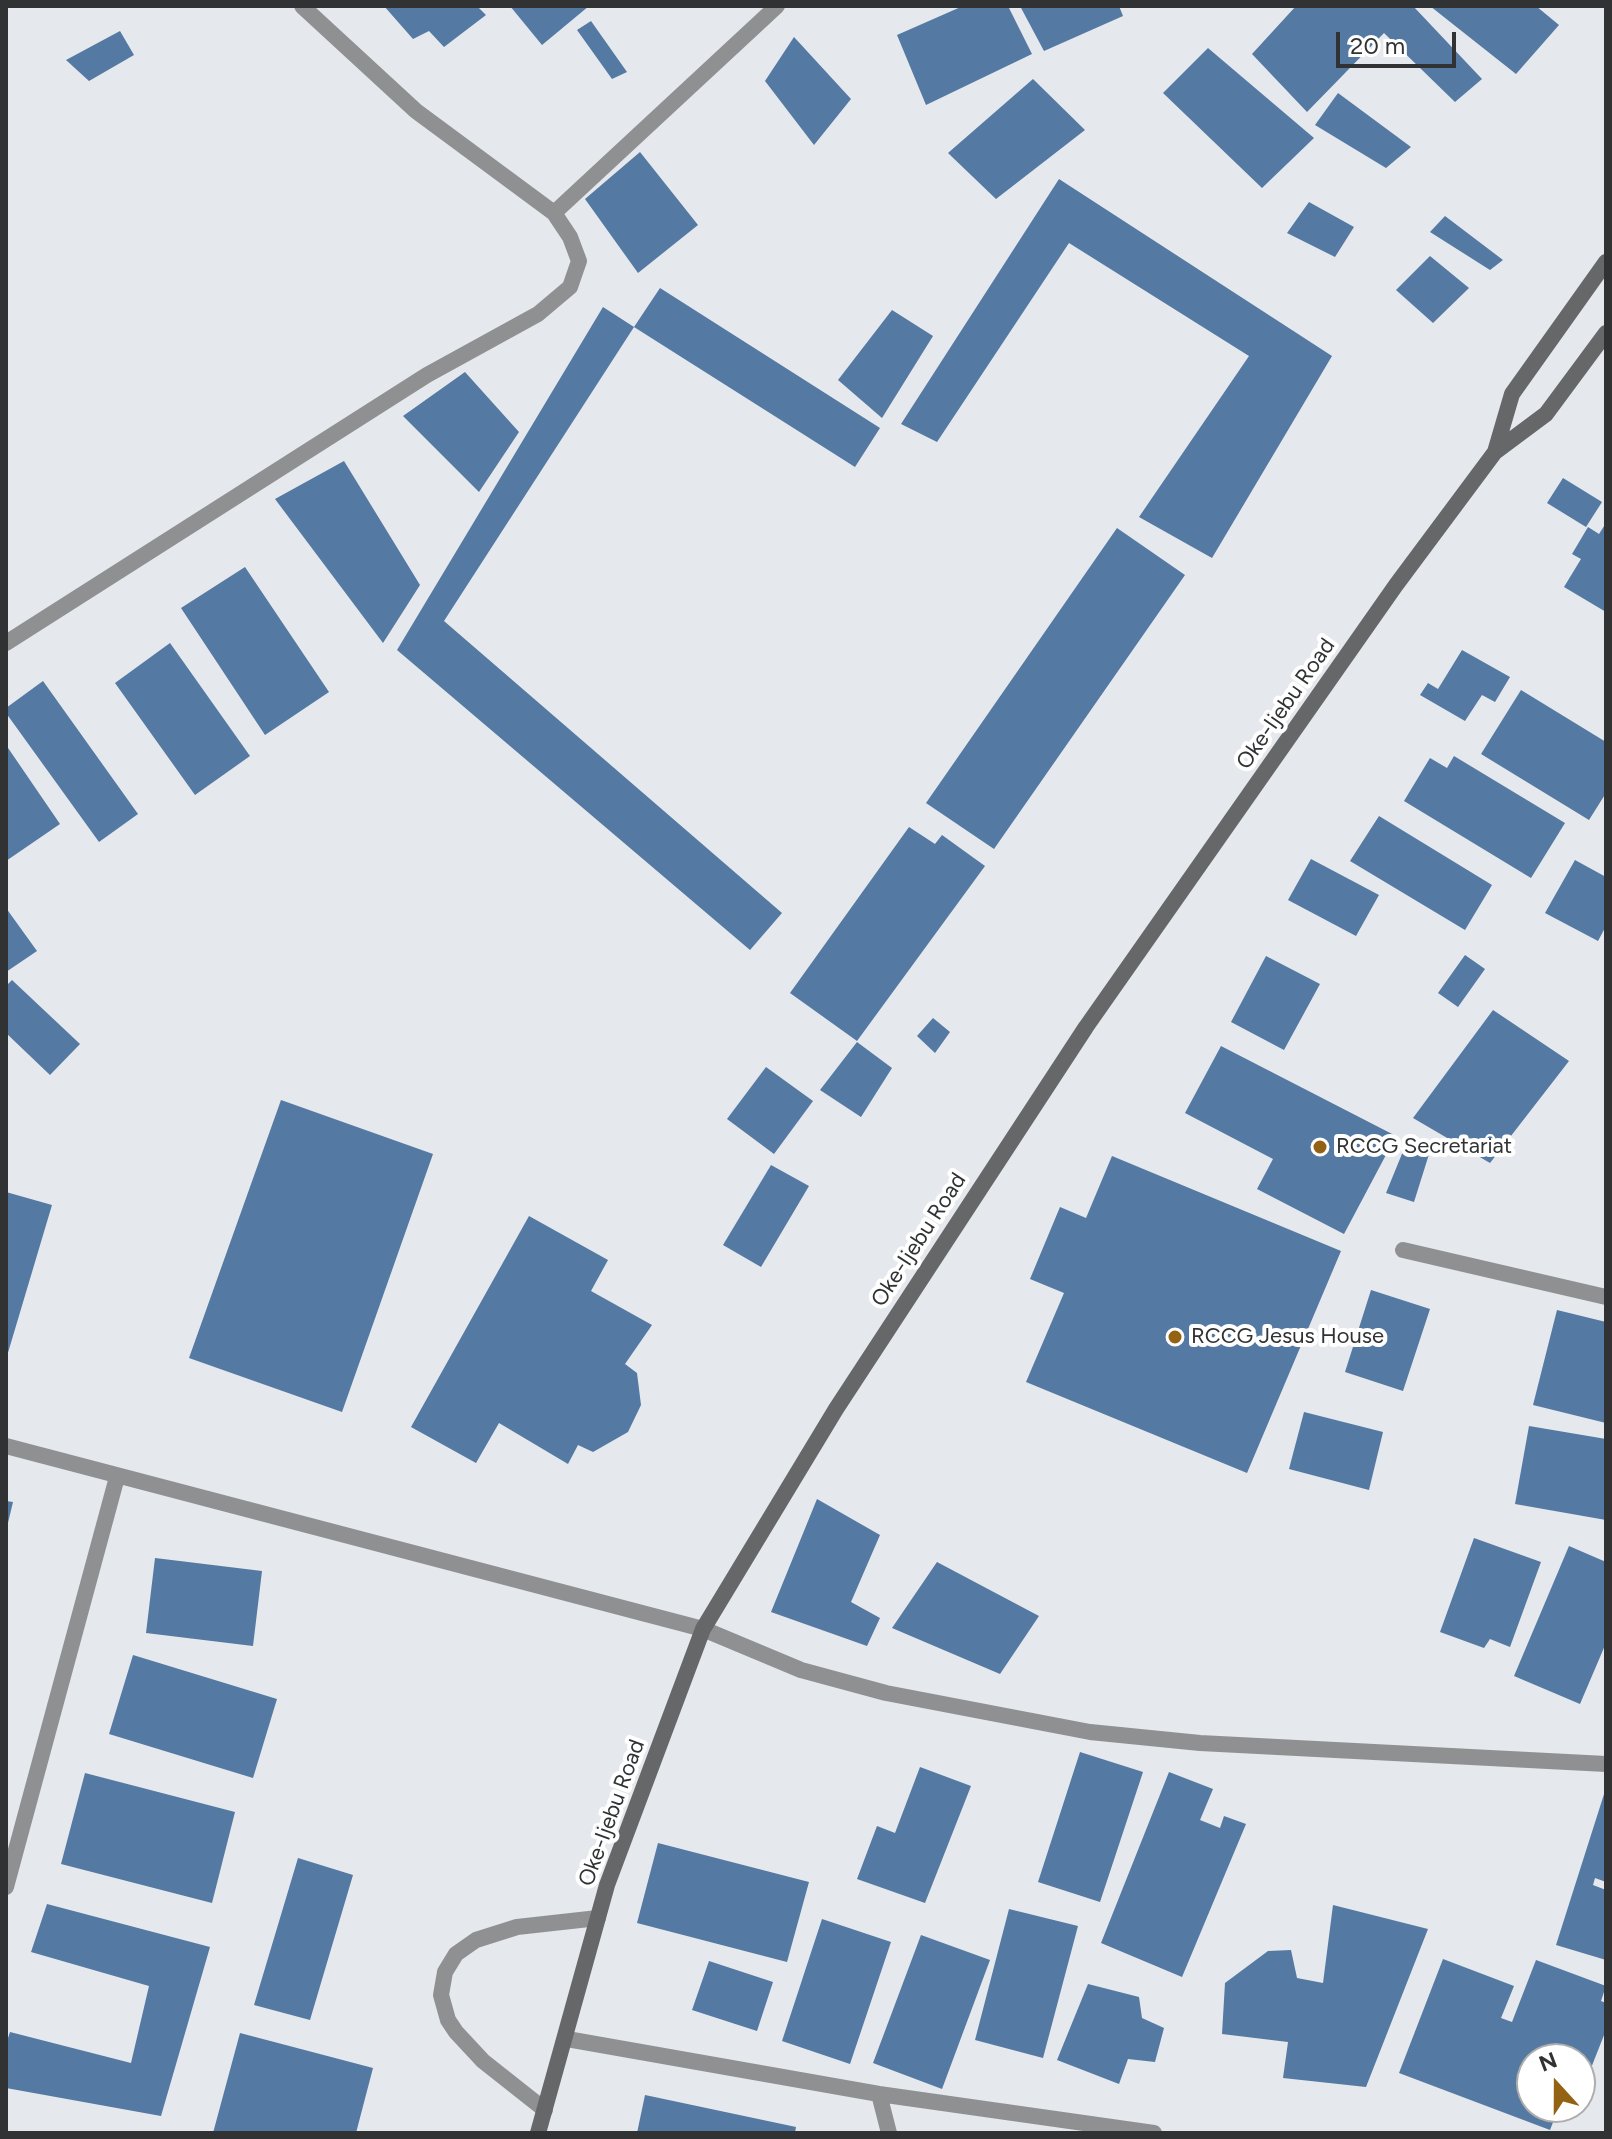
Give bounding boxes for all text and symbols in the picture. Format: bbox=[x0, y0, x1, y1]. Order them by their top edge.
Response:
scale bar bbox=[1340, 16, 1460, 66]
text: 20 m bbox=[1350, 31, 1405, 60]
street label: Oke-Ijebu Road bbox=[1231, 633, 1341, 775]
place label: RCCG Secretariat bbox=[1336, 1134, 1512, 1160]
marker: RCCG Secretariat bbox=[1311, 1138, 1329, 1156]
street label: Oke-Ijebu Road bbox=[866, 1168, 972, 1312]
place label: RCCG Jesus House bbox=[1191, 1324, 1384, 1350]
marker: RCCG Jesus House bbox=[1166, 1328, 1184, 1346]
street label: Oke-Ijebu Road bbox=[573, 1736, 651, 1890]
north arrow bbox=[1516, 2043, 1596, 2123]
text: N bbox=[1535, 2046, 1561, 2078]

